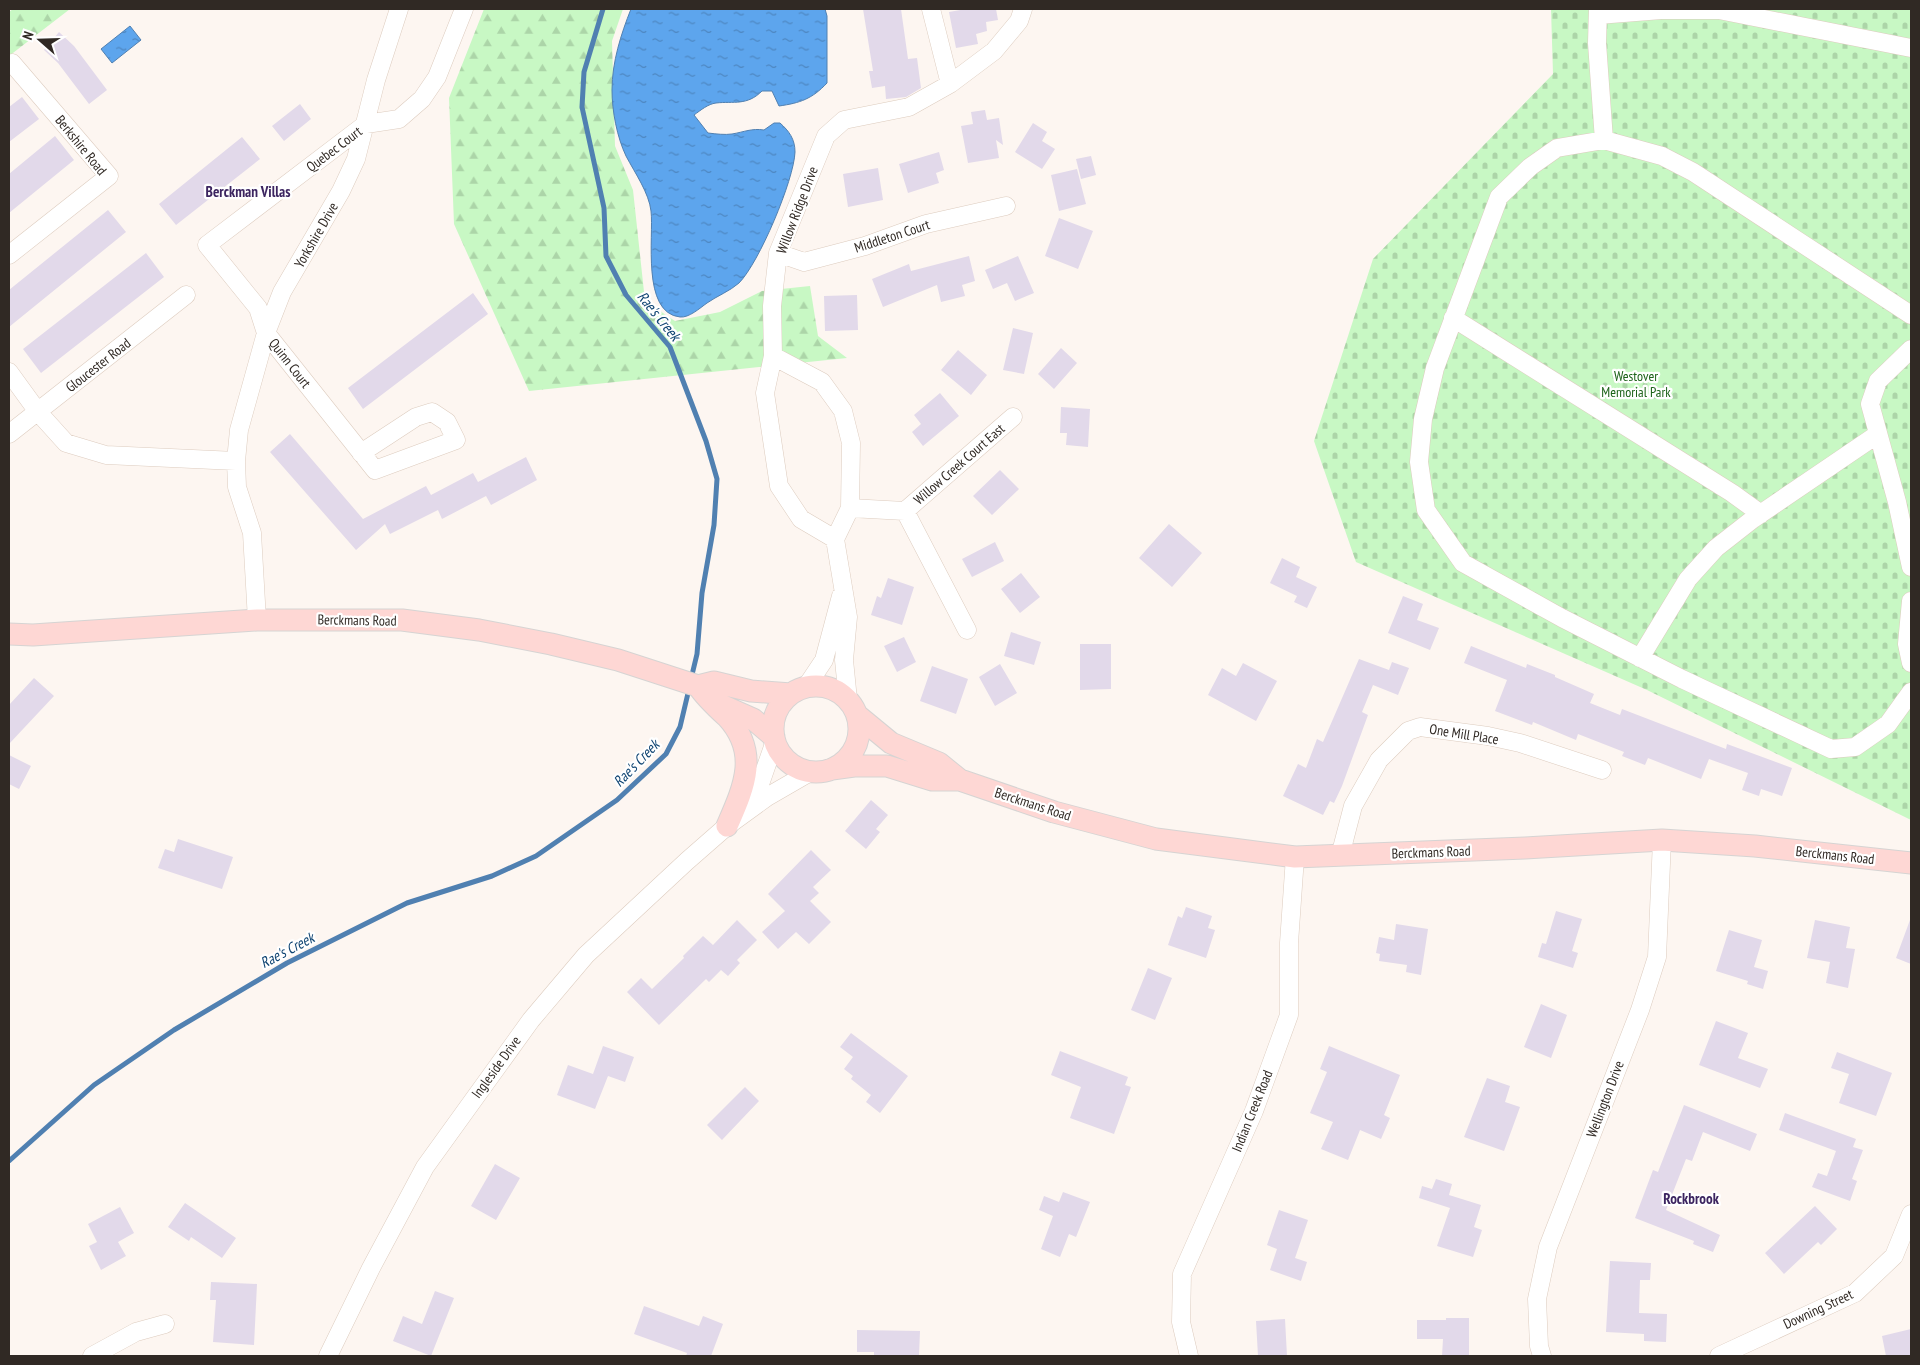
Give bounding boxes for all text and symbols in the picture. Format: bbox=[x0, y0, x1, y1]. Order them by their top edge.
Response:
north arrow bbox=[15, 15, 65, 65]
text: N bbox=[18, 29, 38, 42]
street label: Berkshire Road bbox=[51, 111, 111, 179]
street label: Quebec Court bbox=[303, 122, 366, 176]
street label: Willow Ridge Drive bbox=[772, 164, 822, 256]
district label: Berckman Villas bbox=[206, 182, 290, 201]
street label: Yorkshire Drive bbox=[290, 199, 342, 271]
street label: Middleton Court bbox=[852, 215, 932, 257]
water label: Rae's Creek bbox=[633, 287, 686, 346]
street label: Gloucester Road bbox=[62, 334, 134, 396]
street label: Quinn Court bbox=[265, 335, 315, 392]
park label: Westover Memorial Park bbox=[1601, 367, 1671, 401]
street label: Willow Creek Court East bbox=[910, 419, 1008, 508]
street label: Berckmans Road bbox=[317, 610, 397, 630]
street label: One Mill Place bbox=[1428, 720, 1500, 748]
water label: Rae's Creek bbox=[609, 734, 665, 791]
street label: Berckmans Road bbox=[993, 783, 1073, 825]
street label: Berckmans Road bbox=[1391, 842, 1471, 862]
street label: Berckmans Road bbox=[1795, 842, 1875, 868]
water label: Rae's Creek bbox=[257, 927, 319, 972]
street label: Ingleside Drive bbox=[467, 1032, 525, 1102]
street label: Wellington Drive bbox=[1582, 1058, 1628, 1140]
street label: Indian Creek Road bbox=[1227, 1067, 1277, 1155]
district label: Rockbrook bbox=[1663, 1189, 1720, 1208]
street label: Downing Street bbox=[1780, 1285, 1856, 1333]

